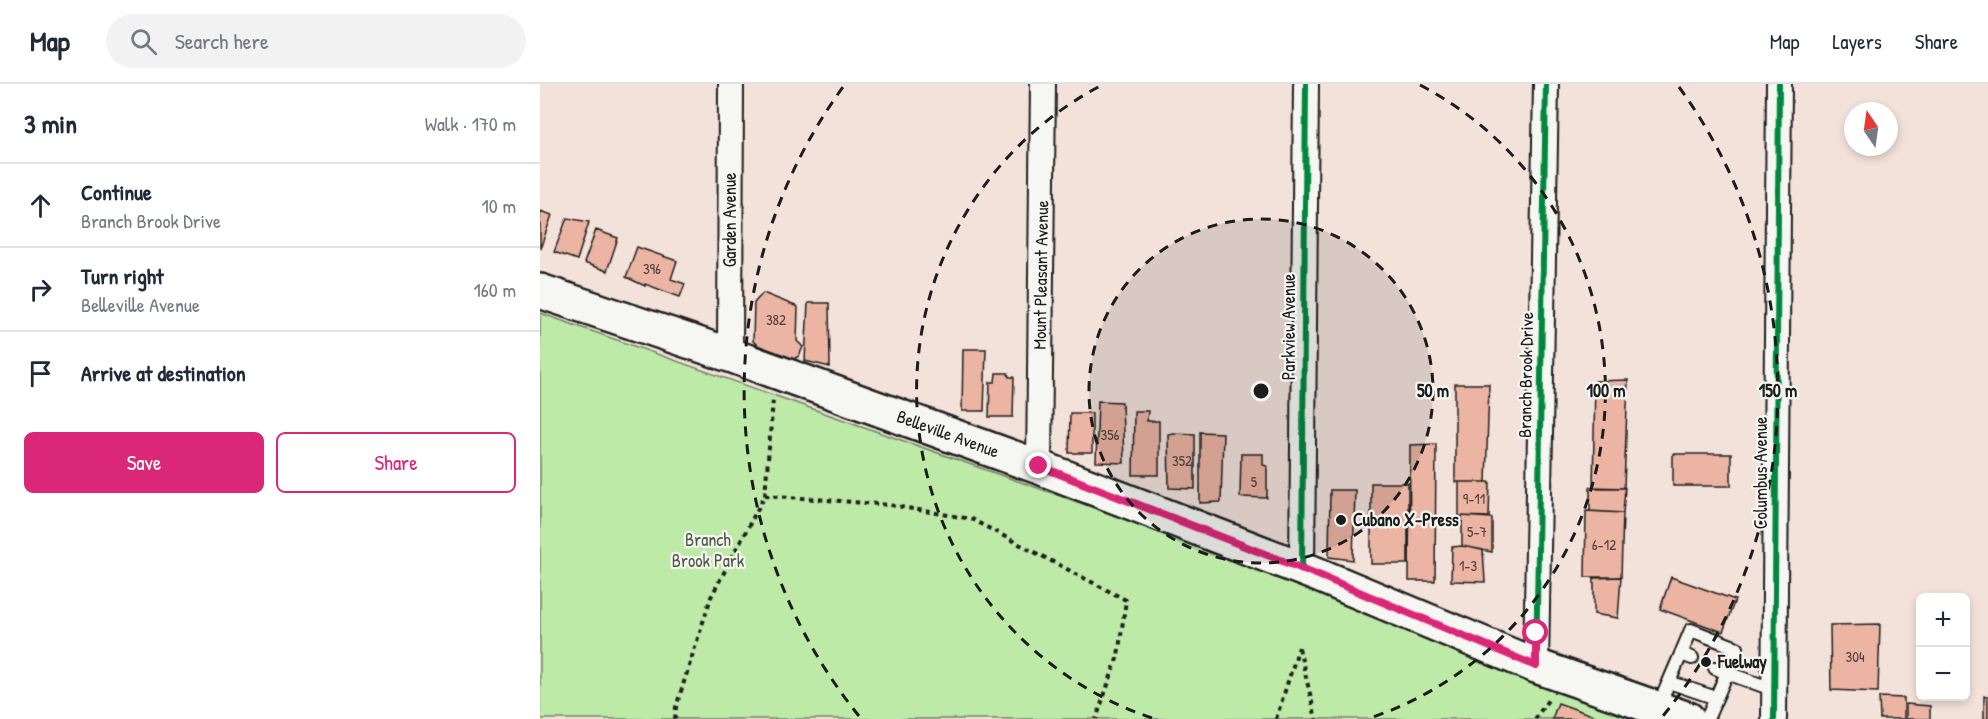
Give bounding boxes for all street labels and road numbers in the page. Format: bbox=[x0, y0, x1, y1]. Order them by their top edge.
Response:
street label: Garden Avenue bbox=[717, 173, 742, 267]
street label: Mount Pleasant Avenue bbox=[1027, 200, 1054, 350]
street label: Parkview Avenue bbox=[1276, 274, 1301, 380]
street label: Branch Brook Drive bbox=[1512, 312, 1539, 438]
street label: Belleville Avenue bbox=[894, 403, 1003, 464]
street label: Columbus Avenue bbox=[1748, 417, 1773, 529]

